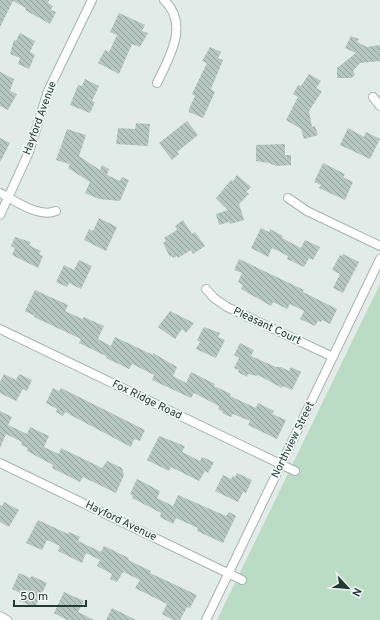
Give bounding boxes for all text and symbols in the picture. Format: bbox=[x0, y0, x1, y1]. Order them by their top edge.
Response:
street label: Hayford Avenue bbox=[20, 79, 60, 157]
street label: Pleasant Court bbox=[231, 304, 303, 348]
street label: Fox Ridge Road bbox=[110, 377, 184, 423]
street label: Northview Street bbox=[268, 399, 318, 481]
street label: Hayford Avenue bbox=[83, 498, 159, 544]
north arrow bbox=[328, 568, 368, 608]
scale bar bbox=[14, 582, 86, 608]
text: N bbox=[348, 585, 364, 599]
text: 50 m bbox=[20, 589, 48, 605]

